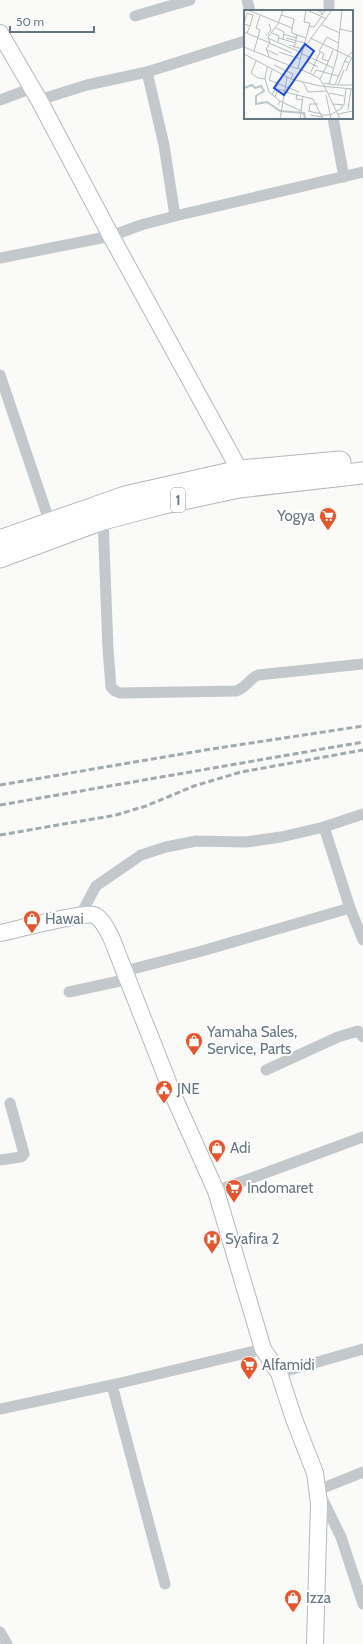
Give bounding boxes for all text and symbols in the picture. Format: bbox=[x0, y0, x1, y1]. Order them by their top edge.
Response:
scale bar bbox=[10, 8, 94, 34]
inset map bbox=[244, 10, 353, 119]
text: 50 m bbox=[16, 14, 44, 29]
road number: 1 bbox=[171, 488, 185, 512]
supermarket icon: Yogya bbox=[318, 506, 338, 531]
place label: Yogya bbox=[276, 507, 316, 525]
shop icon: Hawai bbox=[22, 909, 42, 934]
place label: Hawai bbox=[45, 910, 84, 928]
place label: Yamaha Sales, Service, Parts bbox=[206, 1023, 297, 1058]
shop icon: Yamaha Sales, Service, Parts bbox=[184, 1031, 204, 1056]
public building icon: JNE bbox=[154, 1079, 174, 1104]
place label: JNE bbox=[176, 1080, 200, 1098]
shop icon: Adi bbox=[207, 1138, 227, 1163]
place label: Adi bbox=[230, 1139, 251, 1157]
supermarket icon: Indomaret bbox=[224, 1178, 244, 1203]
place label: Indomaret bbox=[247, 1179, 313, 1197]
hospital icon: Syafira 2 bbox=[202, 1229, 222, 1254]
place label: Syafira 2 bbox=[225, 1230, 279, 1248]
supermarket icon: Alfamidi bbox=[239, 1355, 259, 1380]
place label: Alfamidi bbox=[262, 1356, 315, 1374]
shop icon: Izza bbox=[283, 1588, 303, 1613]
place label: Izza bbox=[306, 1589, 332, 1607]

